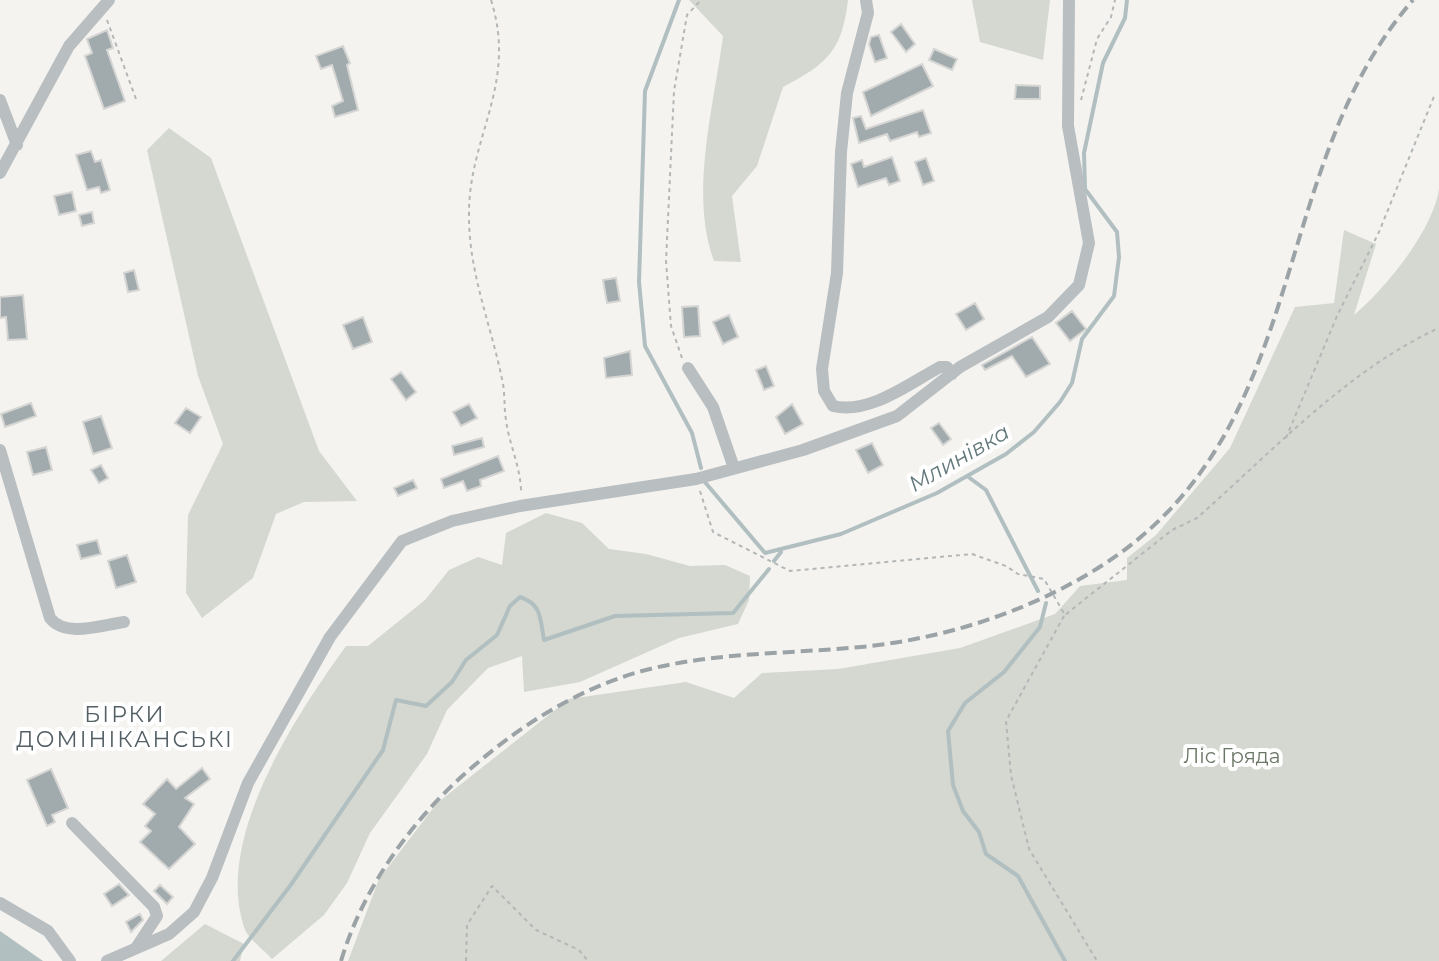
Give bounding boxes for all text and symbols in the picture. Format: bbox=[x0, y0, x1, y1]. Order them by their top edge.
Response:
water label: Млинівка bbox=[904, 418, 1014, 498]
district label: БІРКИ ДОМІНІКАНСЬКІ bbox=[16, 701, 234, 753]
park label: Ліс Гряда bbox=[1184, 744, 1280, 768]

